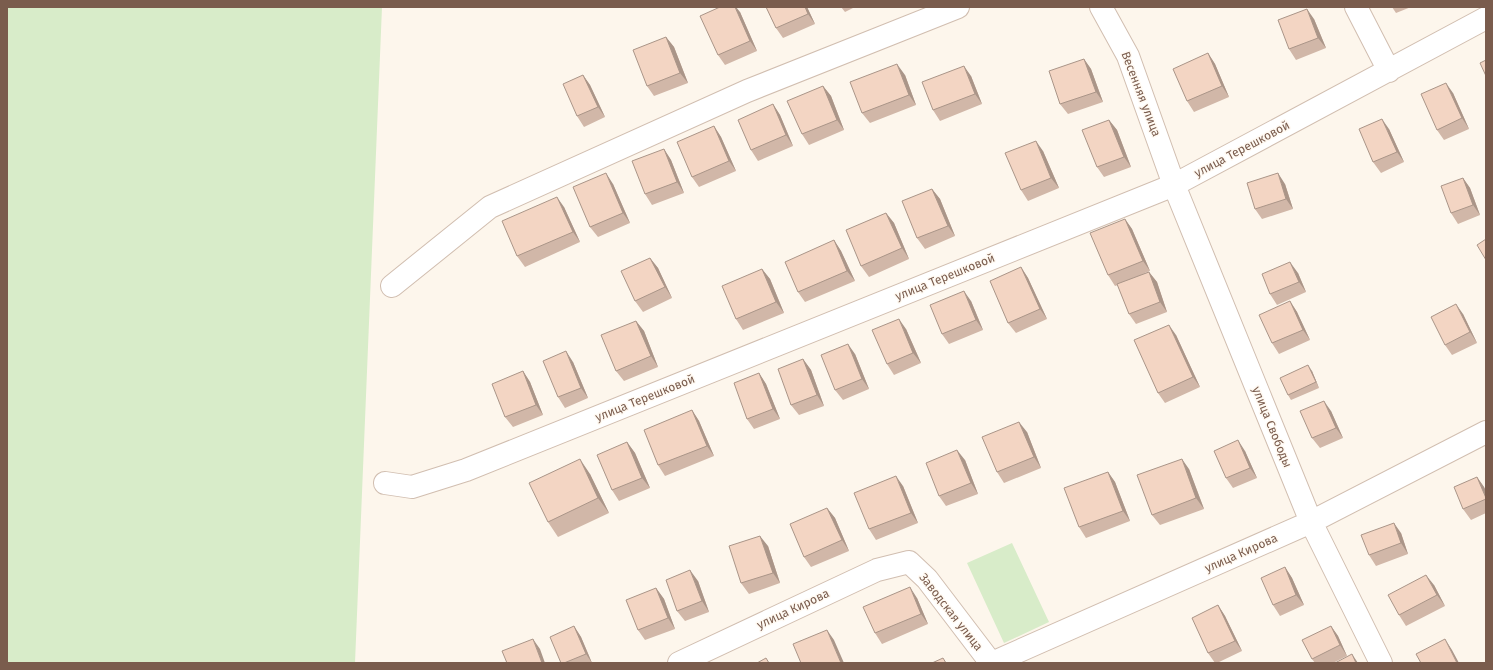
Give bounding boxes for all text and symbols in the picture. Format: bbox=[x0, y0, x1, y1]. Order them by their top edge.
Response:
street label: Весенняя улица bbox=[1118, 50, 1164, 138]
street label: улица Терешковой bbox=[1192, 118, 1292, 180]
street label: улица Терешковой bbox=[893, 251, 997, 303]
street label: улица Терешковой bbox=[593, 372, 697, 424]
street label: улица Свободы bbox=[1249, 384, 1295, 470]
street label: улица Кирова bbox=[1202, 531, 1280, 575]
street label: Заводская улица bbox=[916, 570, 986, 654]
street label: улица Кирова bbox=[755, 586, 831, 632]

